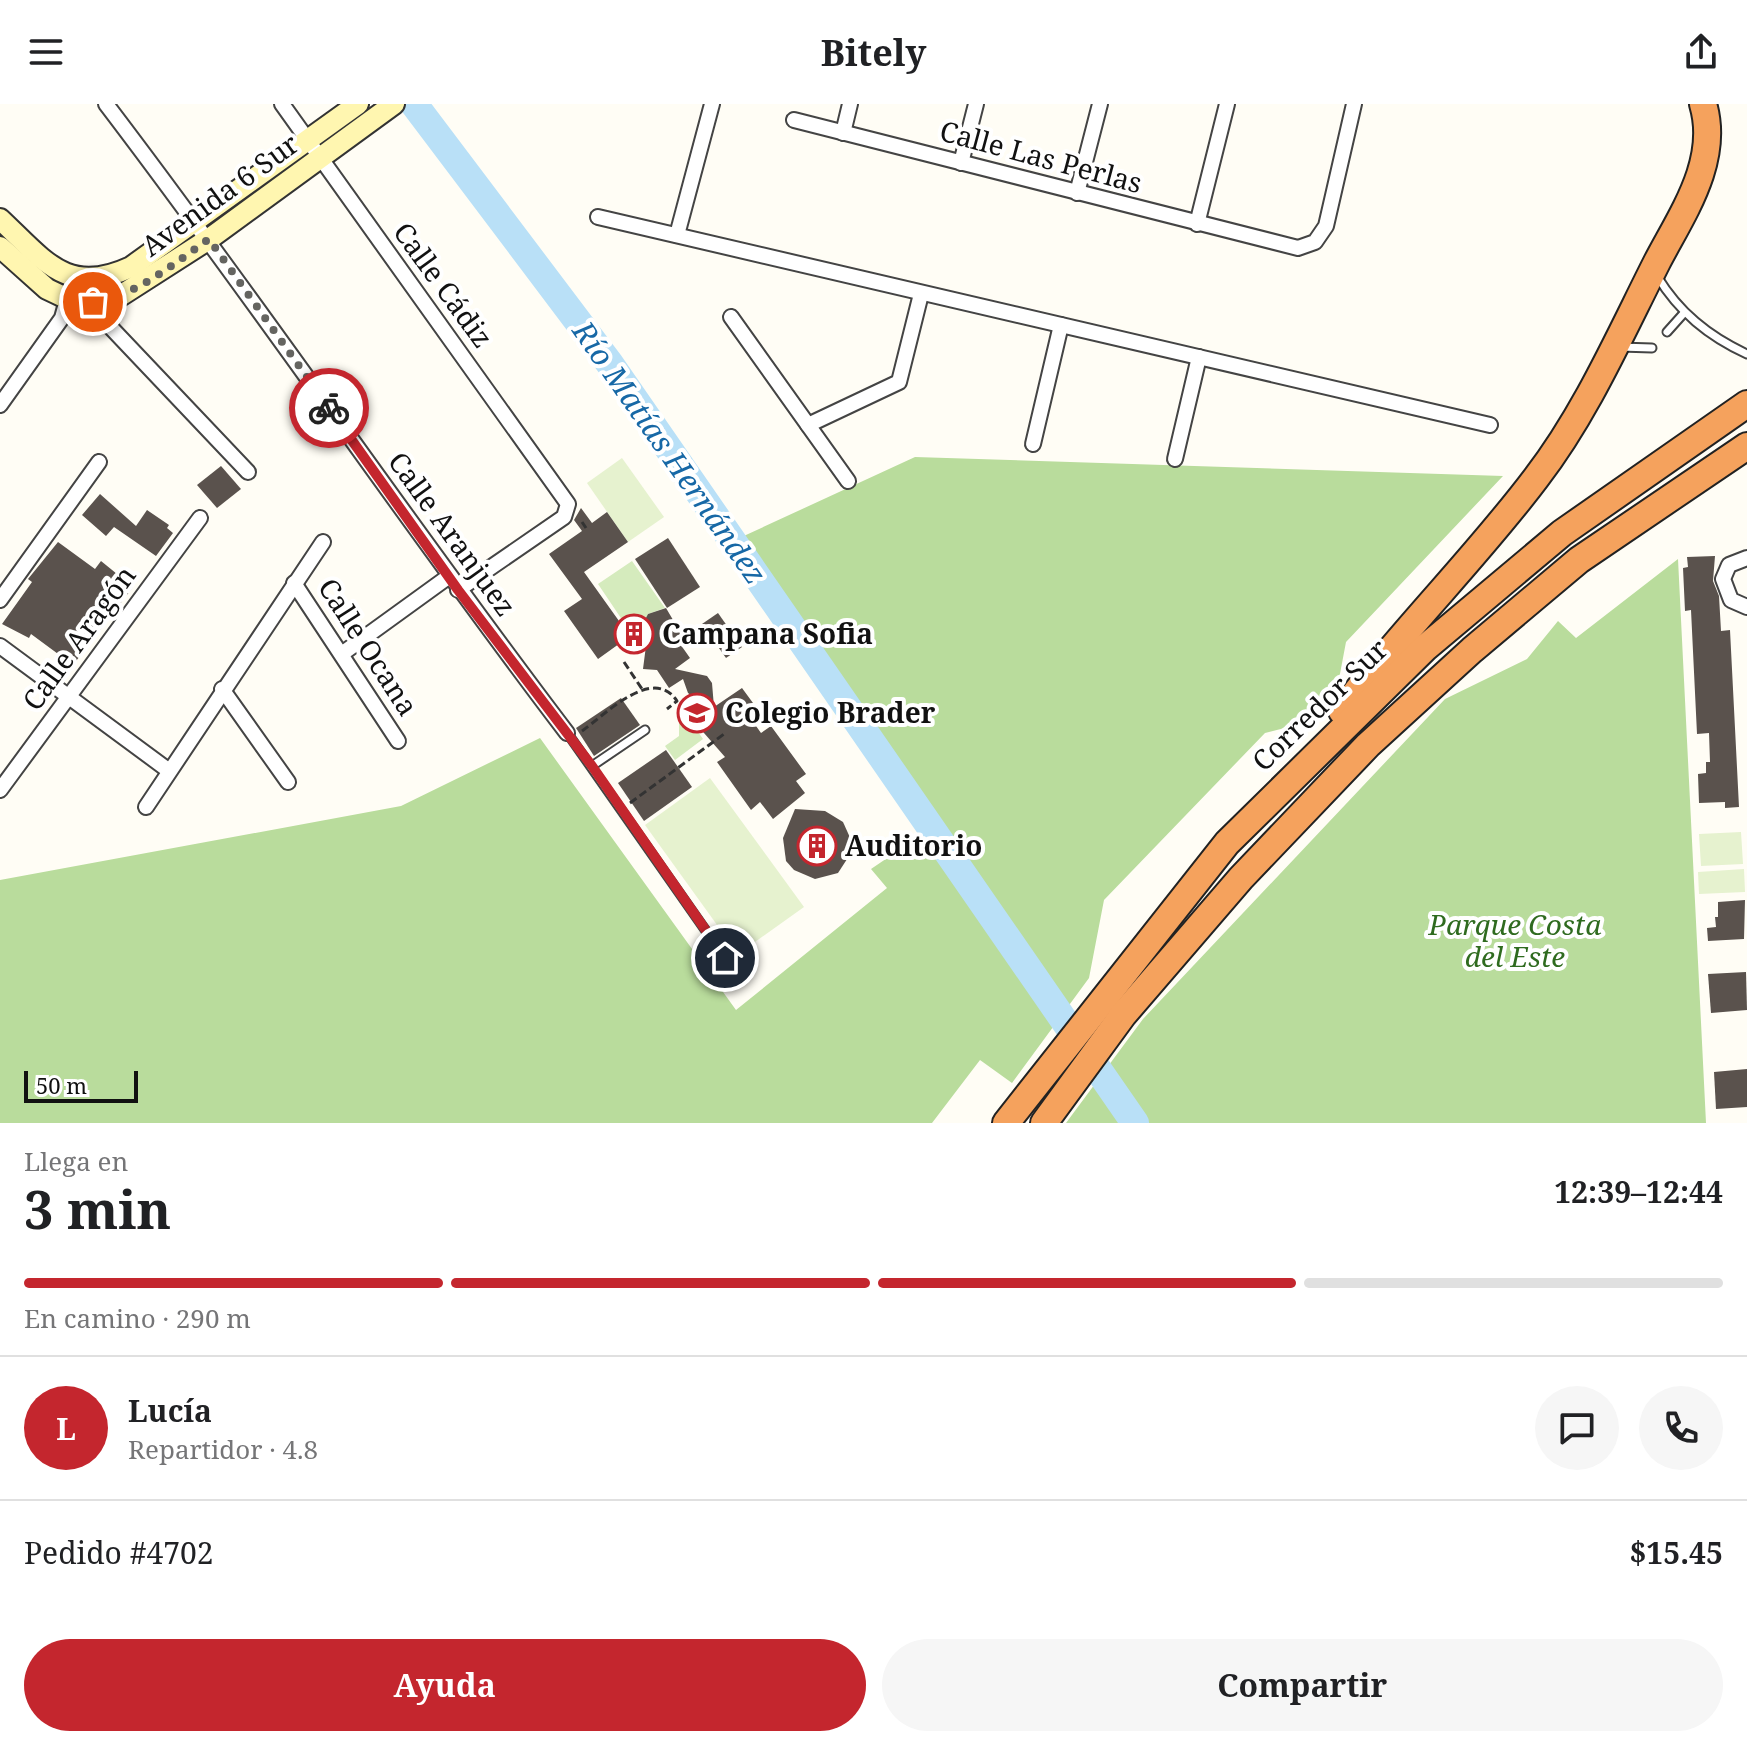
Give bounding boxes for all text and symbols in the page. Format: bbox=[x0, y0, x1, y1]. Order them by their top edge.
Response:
text: Bitely bbox=[821, 28, 926, 77]
icon: menu bbox=[24, 30, 68, 74]
icon: share bbox=[1679, 30, 1723, 74]
street label: Calle Las Perlas bbox=[936, 111, 1147, 201]
street label: Avenida 6 Sur bbox=[133, 124, 306, 264]
street label: Calle Cádiz bbox=[386, 214, 502, 355]
pin bbox=[59, 268, 127, 336]
icon: bag bbox=[71, 280, 115, 324]
water label: Río Matías Hernández bbox=[563, 312, 777, 592]
courier bbox=[289, 368, 369, 448]
icon: bike bbox=[307, 386, 351, 430]
street label: Calle Aranjuez bbox=[380, 444, 525, 623]
street label: Calle Aragón bbox=[13, 557, 144, 717]
street label: Calle Ocana bbox=[310, 570, 427, 723]
building icon: Campana Sofia bbox=[613, 613, 655, 655]
place label: Campana Sofia bbox=[662, 614, 873, 652]
street label: Corredor Sur bbox=[1243, 630, 1395, 779]
school or university icon: Colegio Brader bbox=[676, 692, 718, 734]
place label: Colegio Brader bbox=[725, 693, 936, 731]
building icon: Auditorio bbox=[796, 825, 838, 867]
place label: Auditorio bbox=[845, 826, 982, 864]
park label: Parque Costa del Este bbox=[1428, 905, 1602, 975]
pin bbox=[691, 924, 759, 992]
icon: home bbox=[703, 936, 747, 980]
scale bar bbox=[24, 1067, 138, 1103]
text: 50 m bbox=[36, 1070, 87, 1100]
text: Llega en bbox=[24, 1143, 128, 1179]
text: 12:39–12:44 bbox=[1554, 1171, 1723, 1212]
text: 3 min bbox=[24, 1173, 171, 1244]
text: En camino · 290 m bbox=[24, 1300, 251, 1336]
button: chat bbox=[1535, 1386, 1619, 1470]
button: phone bbox=[1639, 1386, 1723, 1470]
text: Lucía bbox=[128, 1390, 212, 1431]
text: L bbox=[56, 1408, 76, 1449]
text: Repartidor · 4.8 bbox=[128, 1431, 318, 1467]
text: Pedido #4702 bbox=[24, 1532, 214, 1573]
text: $15.45 bbox=[1629, 1532, 1723, 1573]
button: Ayuda bbox=[24, 1639, 866, 1731]
button: Compartir bbox=[882, 1639, 1723, 1731]

